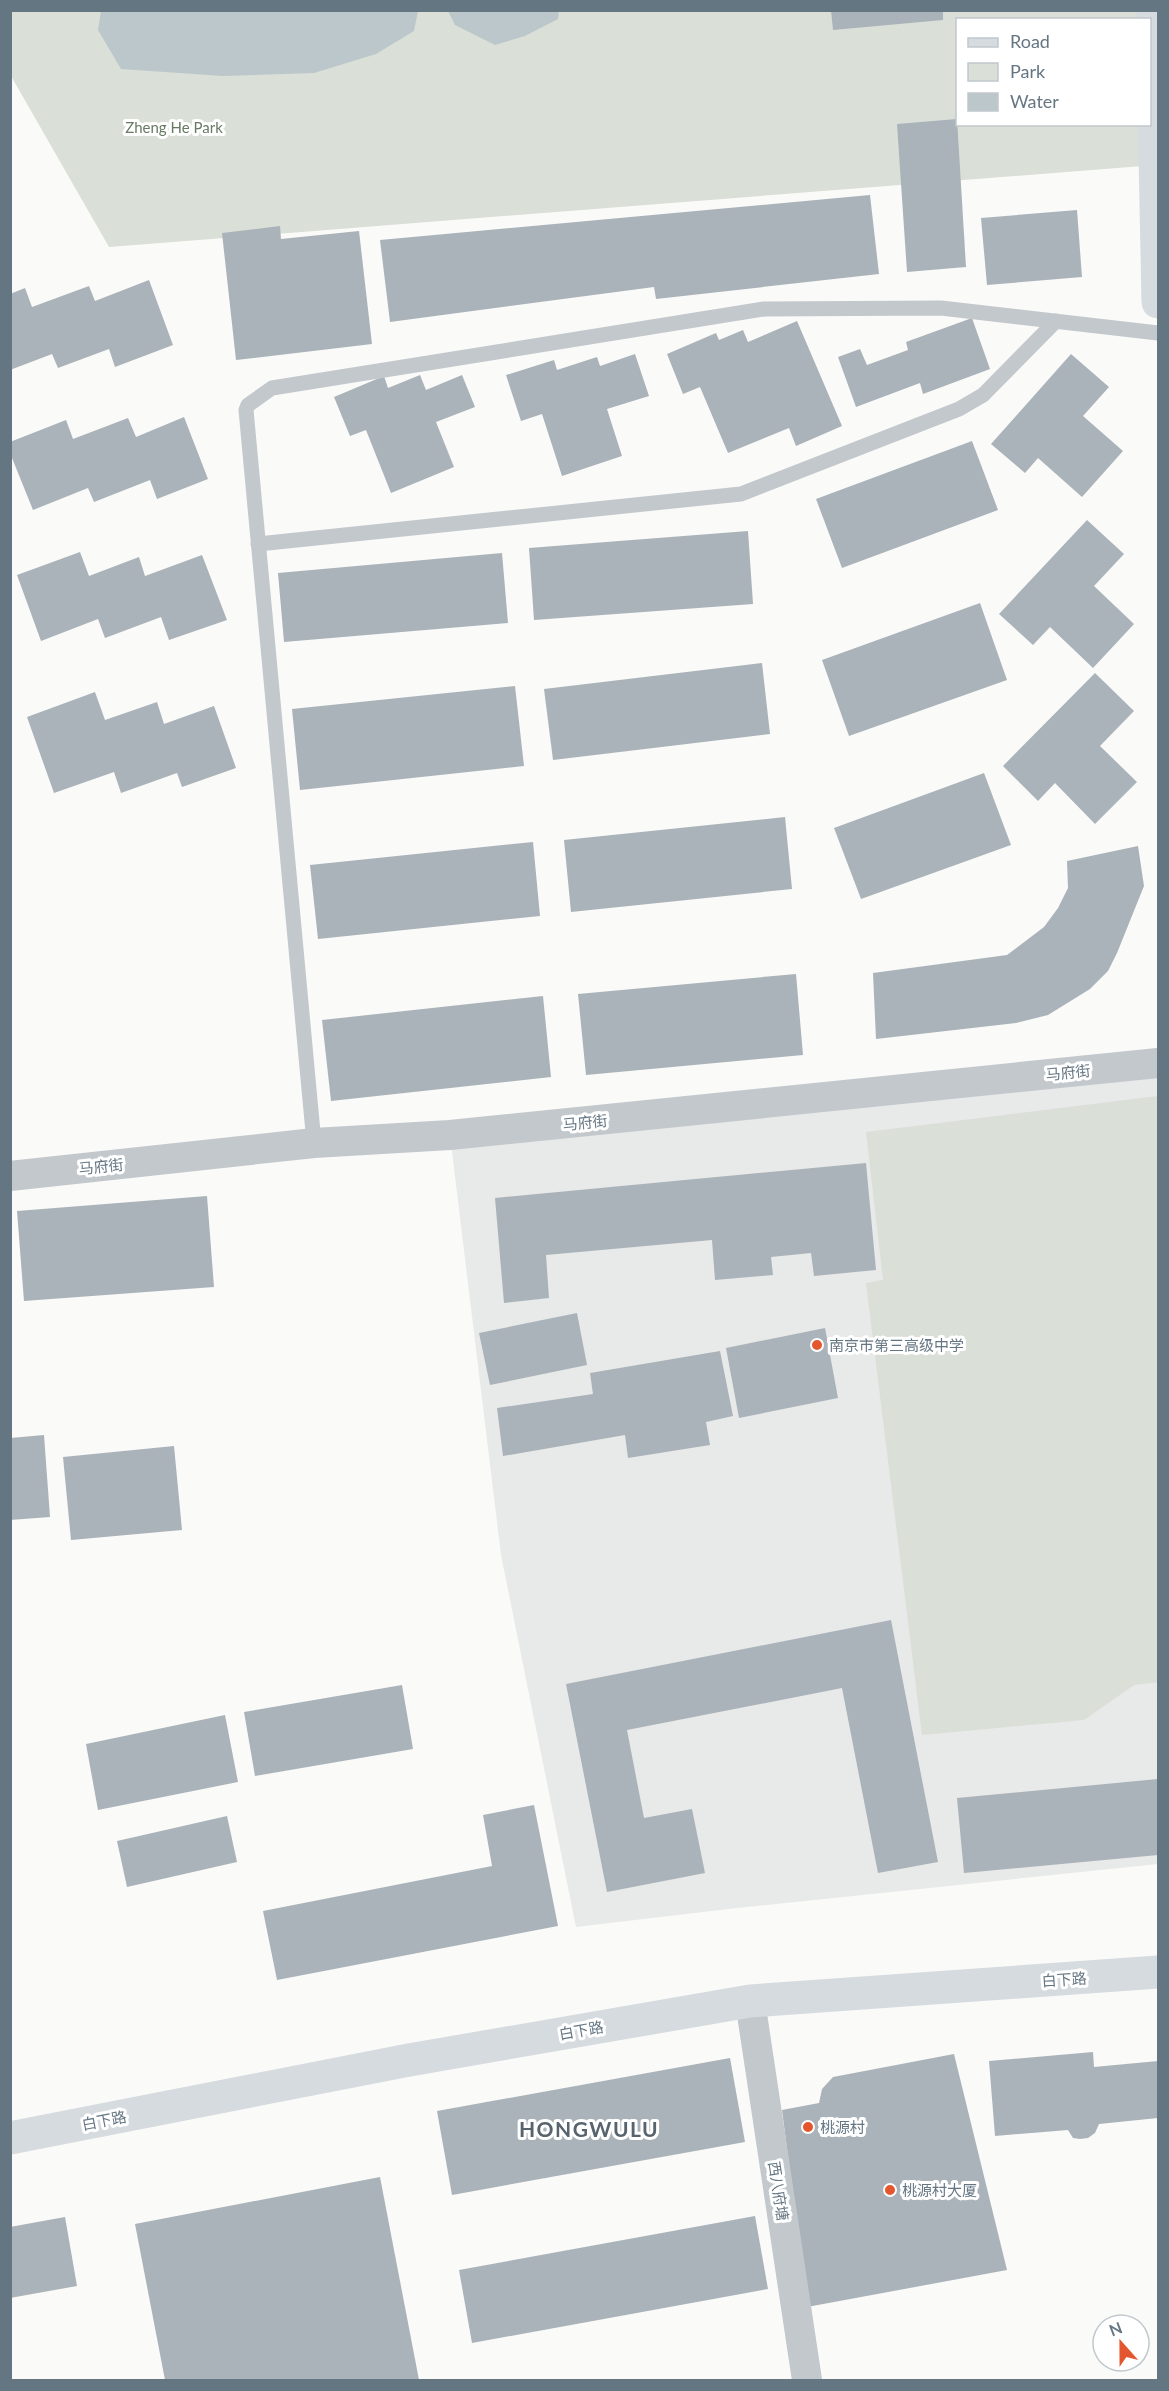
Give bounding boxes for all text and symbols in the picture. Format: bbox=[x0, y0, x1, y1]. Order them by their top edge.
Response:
legend bbox=[956, 18, 1151, 126]
text: Road bbox=[1010, 30, 1050, 52]
text: Park bbox=[1010, 60, 1046, 82]
text: Water bbox=[1010, 90, 1059, 112]
park label: Zheng He Park bbox=[125, 118, 223, 136]
street label: 马府街 bbox=[1045, 1061, 1091, 1083]
street label: 马府街 bbox=[562, 1111, 608, 1133]
street label: 马府街 bbox=[78, 1155, 124, 1177]
place label: 南京市第三高级中学 bbox=[829, 1336, 964, 1354]
marker: 南京市第三高级中学 bbox=[810, 1338, 824, 1352]
street label: 白下路 bbox=[1041, 1968, 1087, 1990]
street label: 白下路 bbox=[557, 2017, 605, 2043]
street label: 白下路 bbox=[80, 2107, 128, 2133]
district label: HONGWULU bbox=[519, 2116, 659, 2141]
place label: 桃源村 bbox=[820, 2118, 865, 2136]
marker: 桃源村 bbox=[801, 2120, 815, 2134]
street label: 西八府塘 bbox=[765, 2160, 793, 2222]
place label: 桃源村大厦 bbox=[902, 2181, 977, 2199]
marker: 桃源村大厦 bbox=[883, 2183, 897, 2197]
north arrow bbox=[1091, 2313, 1151, 2373]
text: N bbox=[1106, 2317, 1125, 2340]

